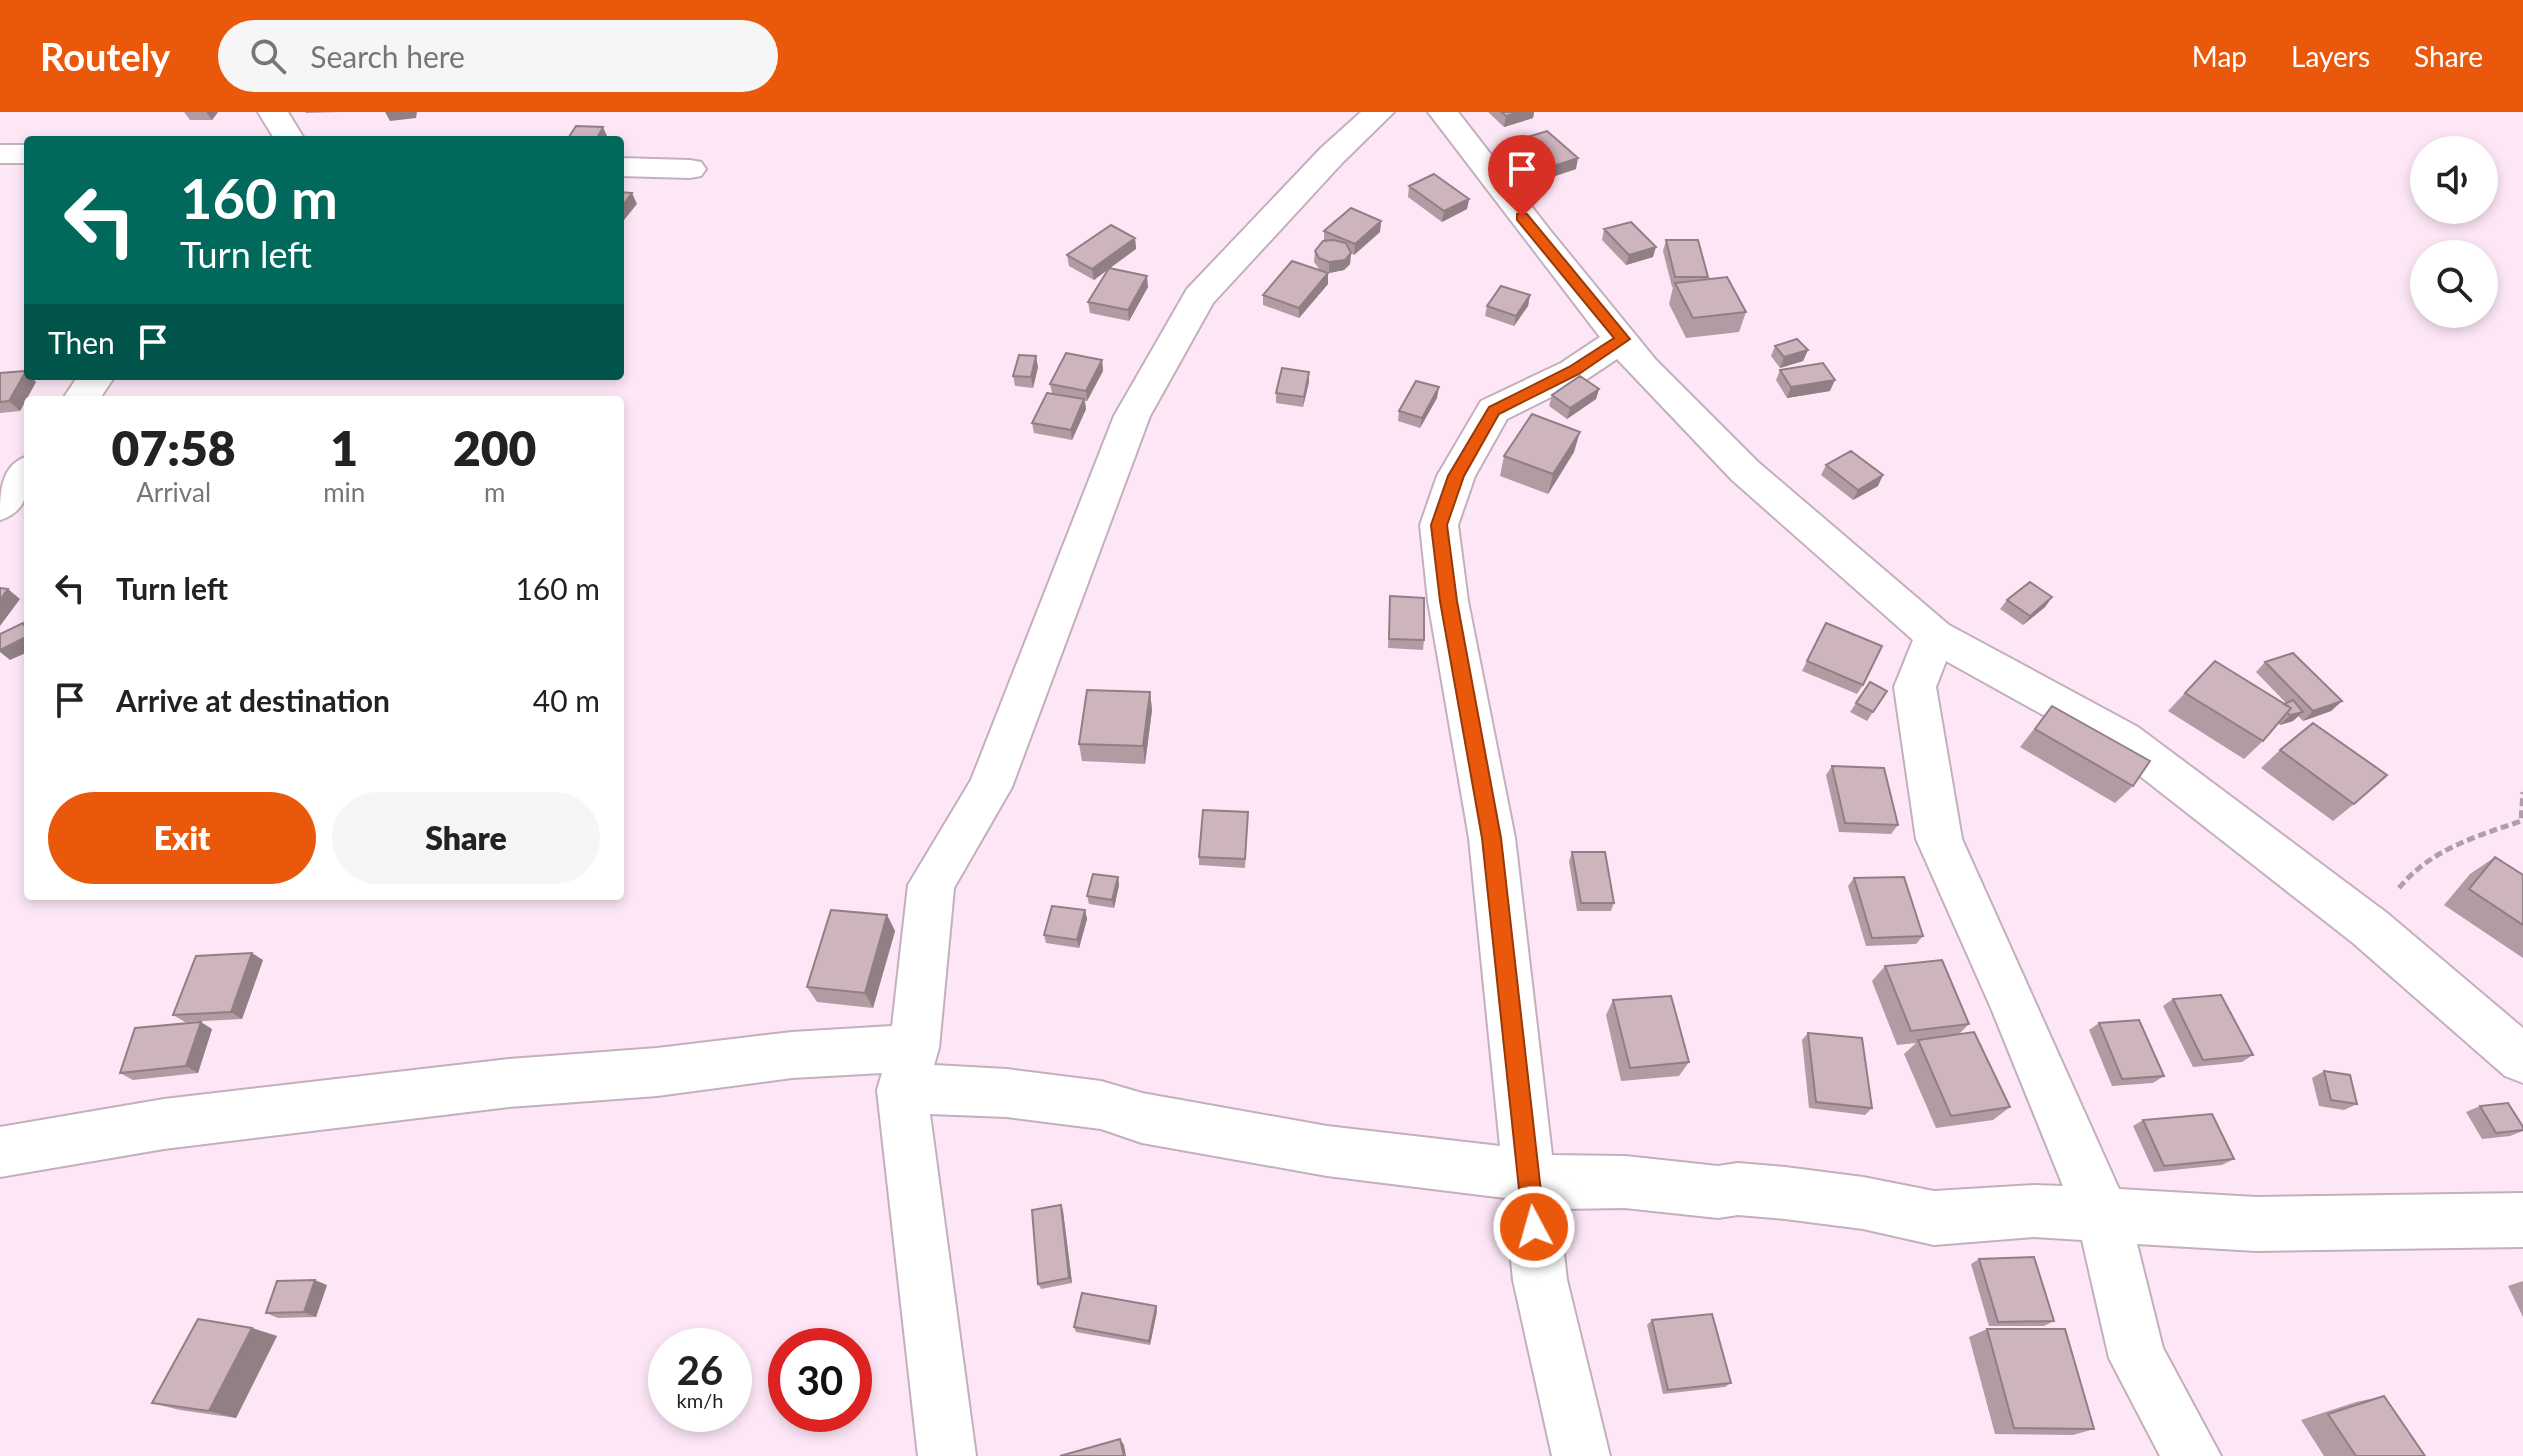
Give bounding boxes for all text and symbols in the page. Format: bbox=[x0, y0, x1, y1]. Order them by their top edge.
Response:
search box bbox=[218, 20, 778, 92]
text: Routely bbox=[40, 33, 170, 79]
icon: search bbox=[246, 34, 290, 78]
text: Search here bbox=[310, 38, 465, 74]
text: Map bbox=[2192, 39, 2247, 73]
text: Layers bbox=[2291, 39, 2370, 73]
text: Share bbox=[2414, 39, 2483, 73]
pin bbox=[1488, 135, 1556, 217]
map controls bbox=[2410, 136, 2498, 328]
button: sound bbox=[2410, 136, 2498, 224]
icon: arrive bbox=[1500, 147, 1544, 191]
text: 160 m bbox=[180, 164, 338, 231]
icon: left bbox=[48, 168, 152, 272]
text: Turn left bbox=[180, 232, 312, 276]
button: search bbox=[2410, 240, 2498, 328]
icon: arrive bbox=[131, 320, 175, 364]
text: Then bbox=[48, 324, 115, 360]
text: 07:58 bbox=[112, 419, 236, 476]
text: 1 bbox=[330, 419, 358, 476]
text: 200 bbox=[453, 419, 536, 476]
text: Arrival bbox=[136, 476, 211, 508]
text: min bbox=[323, 476, 365, 508]
text: m bbox=[484, 476, 505, 508]
icon: left bbox=[48, 566, 92, 610]
text: Turn left bbox=[116, 570, 228, 606]
text: 160 m bbox=[515, 570, 600, 606]
icon: arrive bbox=[48, 678, 92, 722]
text: Arrive at destination bbox=[116, 682, 390, 718]
text: 40 m bbox=[533, 682, 600, 718]
button: Exit bbox=[48, 792, 316, 884]
button: Share bbox=[332, 792, 600, 884]
position arrow bbox=[1492, 1185, 1576, 1269]
speed limit sign: 30 bbox=[768, 1328, 872, 1432]
text: 26 bbox=[677, 1346, 723, 1394]
text: km/h bbox=[677, 1388, 723, 1412]

